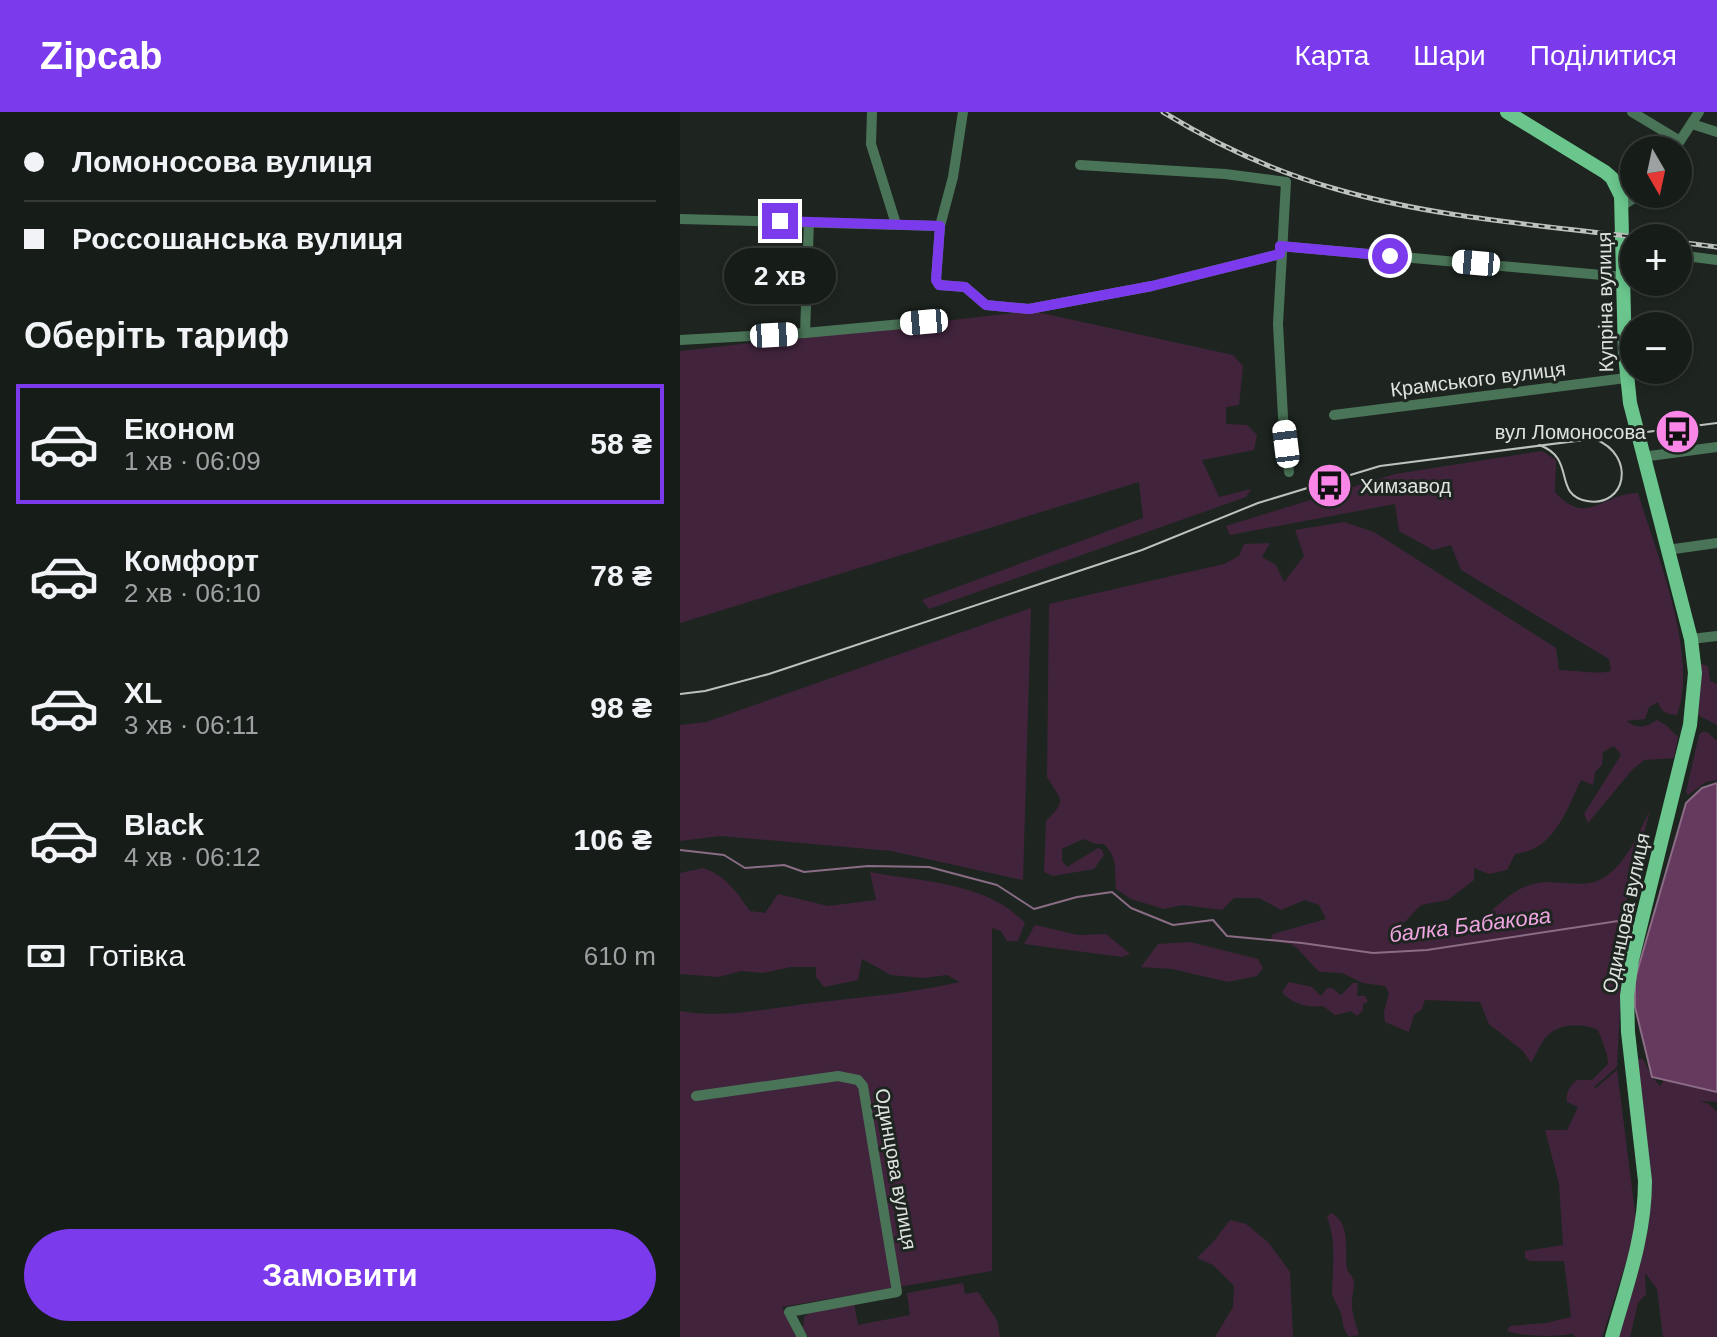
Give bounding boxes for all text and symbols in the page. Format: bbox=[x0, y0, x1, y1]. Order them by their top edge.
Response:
text: Zipcab bbox=[40, 35, 162, 77]
text: Карта bbox=[1294, 40, 1369, 71]
text: Шари bbox=[1413, 40, 1486, 71]
text: Поділитися bbox=[1530, 40, 1677, 71]
north arrow bbox=[1620, 136, 1692, 208]
map controls bbox=[1620, 136, 1692, 384]
text: Ломоносова вулиця bbox=[72, 145, 373, 178]
route end bbox=[762, 203, 798, 239]
text: Россошанська вулиця bbox=[72, 222, 403, 255]
button: + bbox=[1620, 224, 1692, 296]
street label: Купріна вулиця bbox=[1593, 231, 1617, 373]
route start bbox=[1372, 238, 1408, 274]
callout: 2 хв bbox=[724, 249, 836, 305]
car bbox=[1451, 249, 1501, 277]
text: 2 хв bbox=[754, 261, 806, 291]
car bbox=[899, 308, 949, 336]
button: − bbox=[1620, 312, 1692, 384]
text: Оберіть тариф bbox=[24, 315, 289, 356]
car bbox=[749, 322, 799, 348]
street label: Крамського вулиця bbox=[1389, 357, 1567, 401]
icon: car bbox=[28, 408, 100, 480]
bus stop icon: вул Ломоносова bbox=[1653, 408, 1701, 456]
text: Економ bbox=[124, 412, 235, 445]
car bbox=[1271, 419, 1301, 469]
place label: вул Ломоносова bbox=[1495, 421, 1647, 443]
text: 58 ₴ bbox=[590, 427, 652, 460]
text: 1 хв · 06:09 bbox=[124, 446, 261, 476]
bus stop icon: Химзавод bbox=[1305, 462, 1353, 510]
place label: Химзавод bbox=[1360, 475, 1451, 497]
icon: car bbox=[28, 540, 100, 612]
text: Комфорт bbox=[124, 544, 259, 577]
text: 78 ₴ bbox=[590, 559, 652, 592]
text: 2 хв · 06:10 bbox=[124, 578, 261, 608]
icon: car bbox=[28, 672, 100, 744]
text: XL bbox=[124, 676, 162, 709]
text: 98 ₴ bbox=[590, 691, 652, 724]
text: 3 хв · 06:11 bbox=[124, 710, 259, 740]
icon: car bbox=[28, 804, 100, 876]
text: Black bbox=[124, 808, 204, 841]
text: 106 ₴ bbox=[574, 823, 652, 856]
street label: Одинцова вулиця bbox=[1598, 831, 1654, 995]
text: 4 хв · 06:12 bbox=[124, 842, 261, 872]
water label: балка Бабакова bbox=[1388, 903, 1552, 947]
icon: cash bbox=[24, 934, 68, 978]
text: Готівка bbox=[88, 939, 185, 972]
text: 610 m bbox=[584, 941, 656, 971]
street label: Одинцова вулиця bbox=[871, 1087, 921, 1251]
button: Замовити bbox=[24, 1229, 656, 1321]

